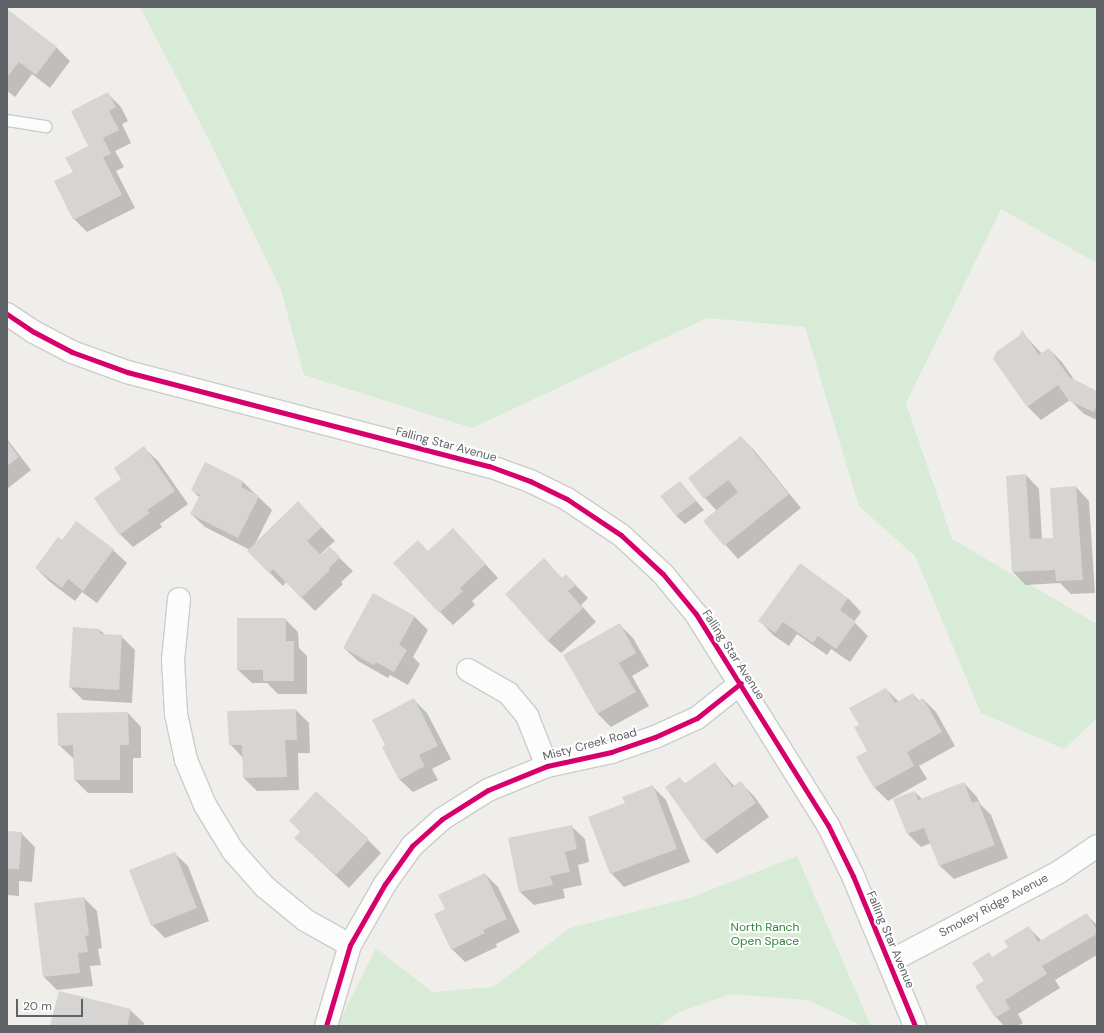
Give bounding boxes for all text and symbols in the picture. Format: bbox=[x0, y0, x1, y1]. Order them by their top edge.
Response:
street label: Falling Star Avenue bbox=[394, 425, 498, 465]
street label: Falling Star Avenue bbox=[699, 607, 767, 703]
street label: Misty Creek Road bbox=[541, 726, 639, 764]
street label: Smokey Ridge Avenue bbox=[937, 871, 1051, 941]
street label: Falling Star Avenue bbox=[863, 889, 917, 991]
park label: North Ranch Open Space bbox=[731, 921, 799, 949]
scale bar bbox=[18, 991, 85, 1017]
text: 20 m bbox=[23, 998, 52, 1014]

